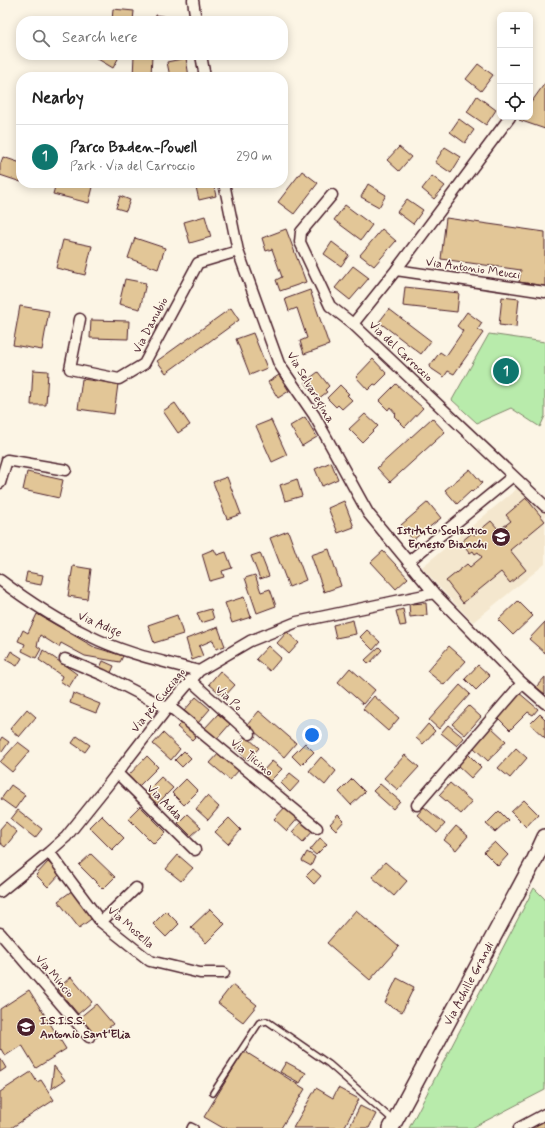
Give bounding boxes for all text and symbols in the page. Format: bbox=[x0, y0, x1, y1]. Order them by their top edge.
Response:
map controls bbox=[497, 12, 533, 120]
button: + bbox=[497, 12, 533, 48]
search box bbox=[16, 16, 288, 60]
icon: search bbox=[30, 27, 52, 49]
text: Search here bbox=[62, 28, 138, 48]
button: − bbox=[497, 48, 533, 84]
button: locate bbox=[497, 84, 533, 120]
text: Nearby bbox=[32, 87, 84, 109]
text: Parco Baden-Powell bbox=[70, 138, 197, 158]
text: 1 bbox=[42, 148, 48, 165]
text: 290 m bbox=[236, 148, 272, 165]
text: Park · Via del Carroccio bbox=[70, 158, 195, 175]
street label: Via Antonio Meucci bbox=[425, 254, 521, 284]
street label: Via Danubio bbox=[129, 294, 173, 356]
street label: Via del Carroccio bbox=[365, 318, 436, 386]
street label: Via Selvaregina bbox=[282, 349, 338, 427]
pin: 1 bbox=[493, 356, 519, 386]
place label: Istituto Scolastico Ernesto Bianchi bbox=[397, 523, 487, 553]
school or university icon: Istituto Scolastico Ernesto Bianchi bbox=[490, 526, 512, 548]
street label: Via Adige bbox=[75, 608, 124, 643]
street label: Via per Cucciago bbox=[128, 665, 190, 736]
street label: Via Po bbox=[211, 682, 246, 715]
your location bbox=[302, 725, 322, 745]
street label: Via Ticino bbox=[226, 735, 276, 781]
street label: Via Adda bbox=[143, 781, 186, 824]
street label: Via Mosella bbox=[103, 903, 157, 953]
street label: Via Achille Grandi bbox=[440, 939, 498, 1029]
street label: Via Mincio bbox=[31, 952, 77, 1002]
place label: I.S.I.S.S. Antonio Sant'Elia bbox=[40, 1013, 131, 1043]
school or university icon: I.S.I.S.S. Antonio Sant'Elia bbox=[15, 1016, 37, 1038]

